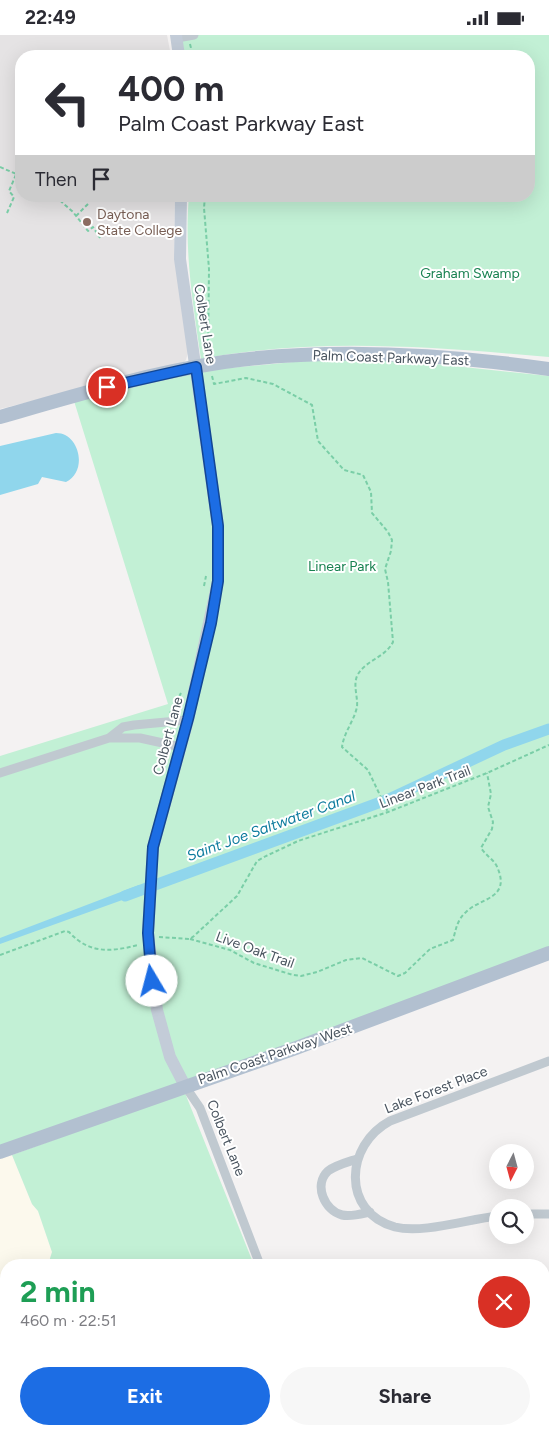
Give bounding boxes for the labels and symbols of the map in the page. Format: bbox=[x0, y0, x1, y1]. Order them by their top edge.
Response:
place label: Daytona State College bbox=[97, 206, 183, 239]
marker: Daytona State College bbox=[81, 216, 93, 228]
park label: Graham Swamp bbox=[420, 265, 520, 282]
street label: Colbert Lane bbox=[190, 283, 220, 365]
street label: Palm Coast Parkway East bbox=[312, 347, 470, 369]
pin bbox=[86, 366, 128, 408]
park label: Linear Park bbox=[308, 558, 376, 575]
street label: Colbert Lane bbox=[149, 695, 187, 777]
street label: Linear Park Trail bbox=[377, 762, 473, 812]
water label: Saint Joe Saltwater Canal bbox=[184, 787, 358, 865]
street label: Live Oak Trail bbox=[213, 928, 297, 972]
position arrow bbox=[125, 954, 177, 1006]
street label: Palm Coast Parkway West bbox=[196, 1020, 354, 1088]
street label: Lake Forest Place bbox=[382, 1062, 490, 1117]
street label: Colbert Lane bbox=[203, 1097, 249, 1179]
north arrow bbox=[489, 1144, 534, 1189]

